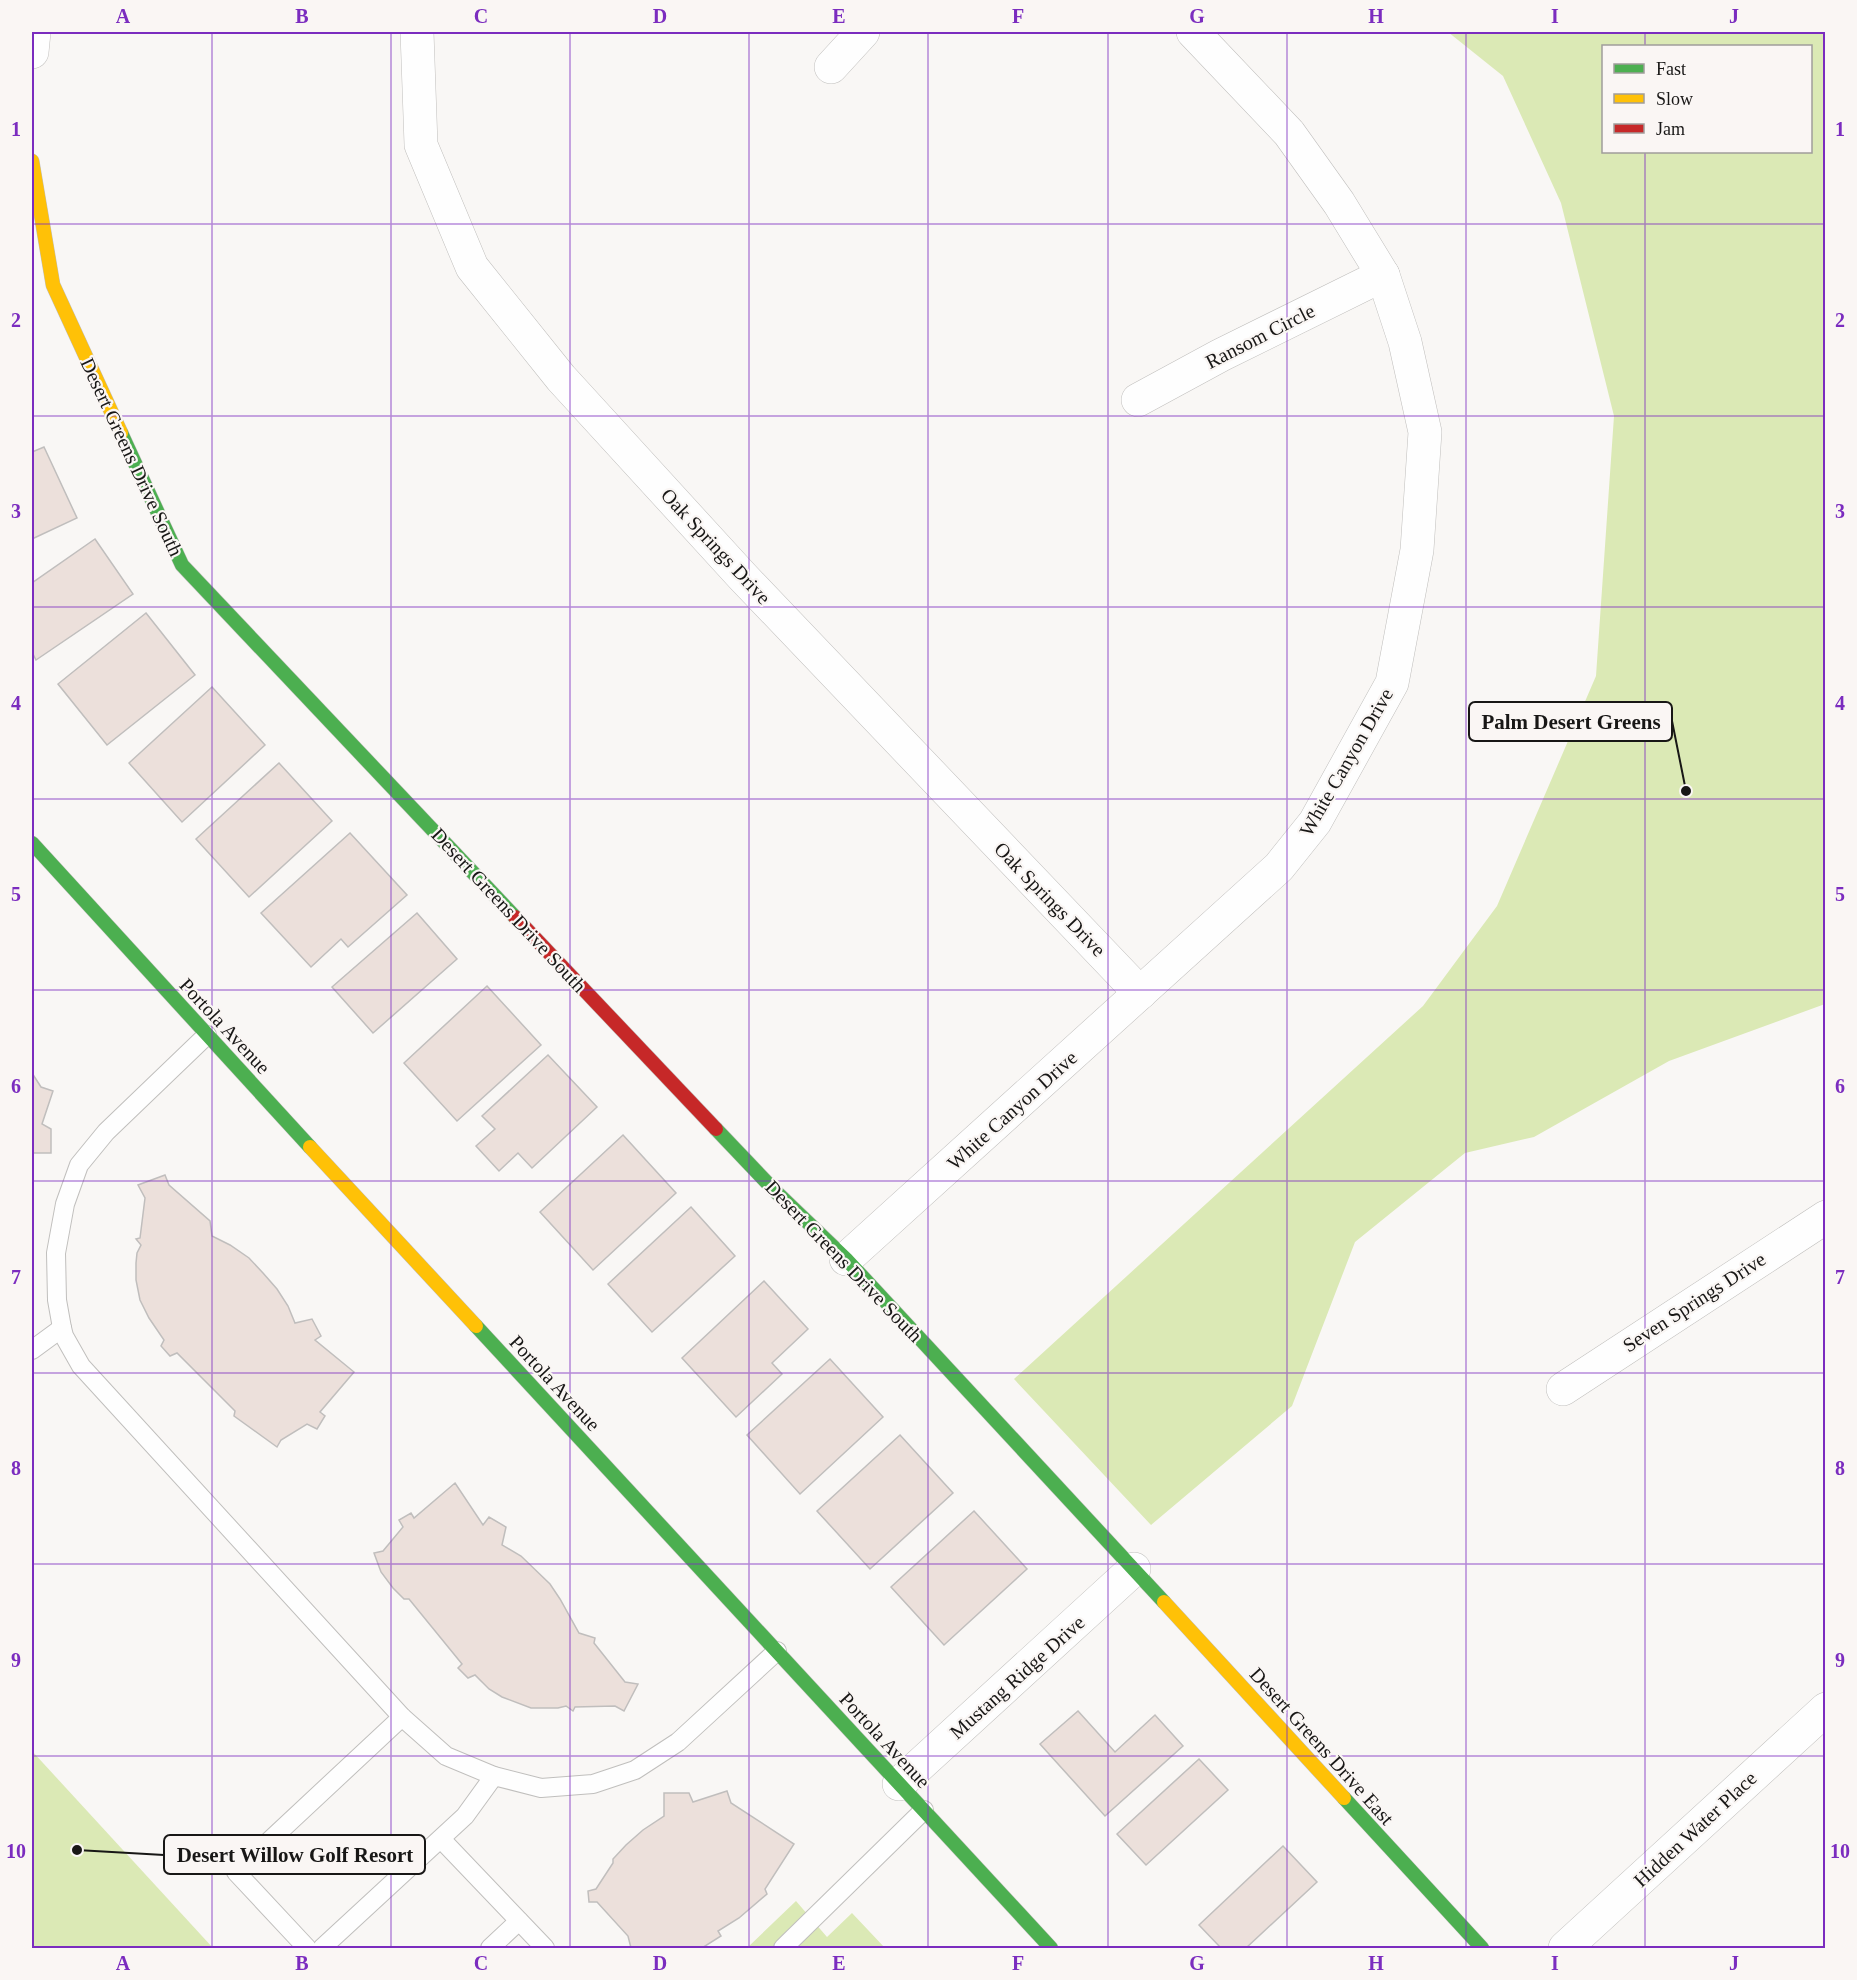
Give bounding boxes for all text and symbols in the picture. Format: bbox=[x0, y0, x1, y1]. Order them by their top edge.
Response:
text: A bbox=[116, 5, 131, 27]
text: B bbox=[295, 5, 309, 27]
text: C bbox=[474, 5, 488, 27]
text: D bbox=[653, 5, 667, 27]
text: E bbox=[832, 5, 846, 27]
text: F bbox=[1012, 5, 1024, 27]
text: G bbox=[1189, 5, 1205, 27]
text: H bbox=[1368, 5, 1384, 27]
text: I bbox=[1551, 5, 1559, 27]
text: J bbox=[1729, 5, 1739, 27]
legend bbox=[1602, 45, 1812, 153]
text: Fast bbox=[1656, 59, 1686, 79]
text: Slow bbox=[1656, 89, 1693, 109]
text: 1 bbox=[11, 118, 21, 140]
text: 1 bbox=[1835, 118, 1845, 140]
text: Jam bbox=[1656, 119, 1685, 139]
street label: Ransom Circle bbox=[1202, 299, 1318, 373]
text: 2 bbox=[11, 309, 21, 331]
text: 2 bbox=[1835, 309, 1845, 331]
street label: Desert Greens Drive South bbox=[76, 354, 188, 560]
street label: Oak Springs Drive bbox=[656, 484, 775, 609]
text: 3 bbox=[11, 500, 21, 522]
text: 3 bbox=[1835, 500, 1845, 522]
street label: White Canyon Drive bbox=[1295, 684, 1398, 840]
text: 4 bbox=[11, 692, 21, 714]
text: 4 bbox=[1835, 692, 1845, 714]
callout: Palm Desert Greens bbox=[1469, 702, 1672, 741]
text: Palm Desert Greens bbox=[1481, 710, 1661, 734]
street label: Desert Greens Drive South bbox=[427, 823, 591, 997]
street label: Oak Springs Drive bbox=[989, 837, 1110, 961]
text: 5 bbox=[11, 883, 21, 905]
text: 5 bbox=[1835, 883, 1845, 905]
street label: Portola Avenue bbox=[175, 974, 275, 1078]
street label: White Canyon Drive bbox=[943, 1046, 1082, 1175]
text: 6 bbox=[11, 1075, 21, 1097]
text: 6 bbox=[1835, 1075, 1845, 1097]
street label: Desert Greens Drive South bbox=[761, 1176, 927, 1346]
street label: Seven Springs Drive bbox=[1619, 1248, 1770, 1357]
text: 7 bbox=[11, 1266, 21, 1288]
text: 7 bbox=[1835, 1266, 1845, 1288]
street label: Portola Avenue bbox=[505, 1331, 605, 1435]
text: 8 bbox=[11, 1457, 21, 1479]
text: 8 bbox=[1835, 1457, 1845, 1479]
street label: Mustang Ridge Drive bbox=[945, 1611, 1090, 1744]
text: 9 bbox=[11, 1649, 21, 1671]
text: 9 bbox=[1835, 1649, 1845, 1671]
street label: Desert Greens Drive East bbox=[1246, 1663, 1399, 1829]
street label: Portola Avenue bbox=[835, 1688, 935, 1792]
street label: Hidden Water Place bbox=[1629, 1767, 1761, 1891]
callout: Desert Willow Golf Resort bbox=[164, 1835, 425, 1874]
text: 10 bbox=[6, 1840, 26, 1862]
text: 10 bbox=[1830, 1840, 1850, 1862]
text: Desert Willow Golf Resort bbox=[177, 1843, 413, 1867]
text: A bbox=[116, 1952, 131, 1974]
text: B bbox=[295, 1952, 309, 1974]
text: C bbox=[474, 1952, 488, 1974]
text: D bbox=[653, 1952, 667, 1974]
text: E bbox=[832, 1952, 846, 1974]
text: F bbox=[1012, 1952, 1024, 1974]
text: G bbox=[1189, 1952, 1205, 1974]
text: H bbox=[1368, 1952, 1384, 1974]
text: I bbox=[1551, 1952, 1559, 1974]
text: J bbox=[1729, 1952, 1739, 1974]

